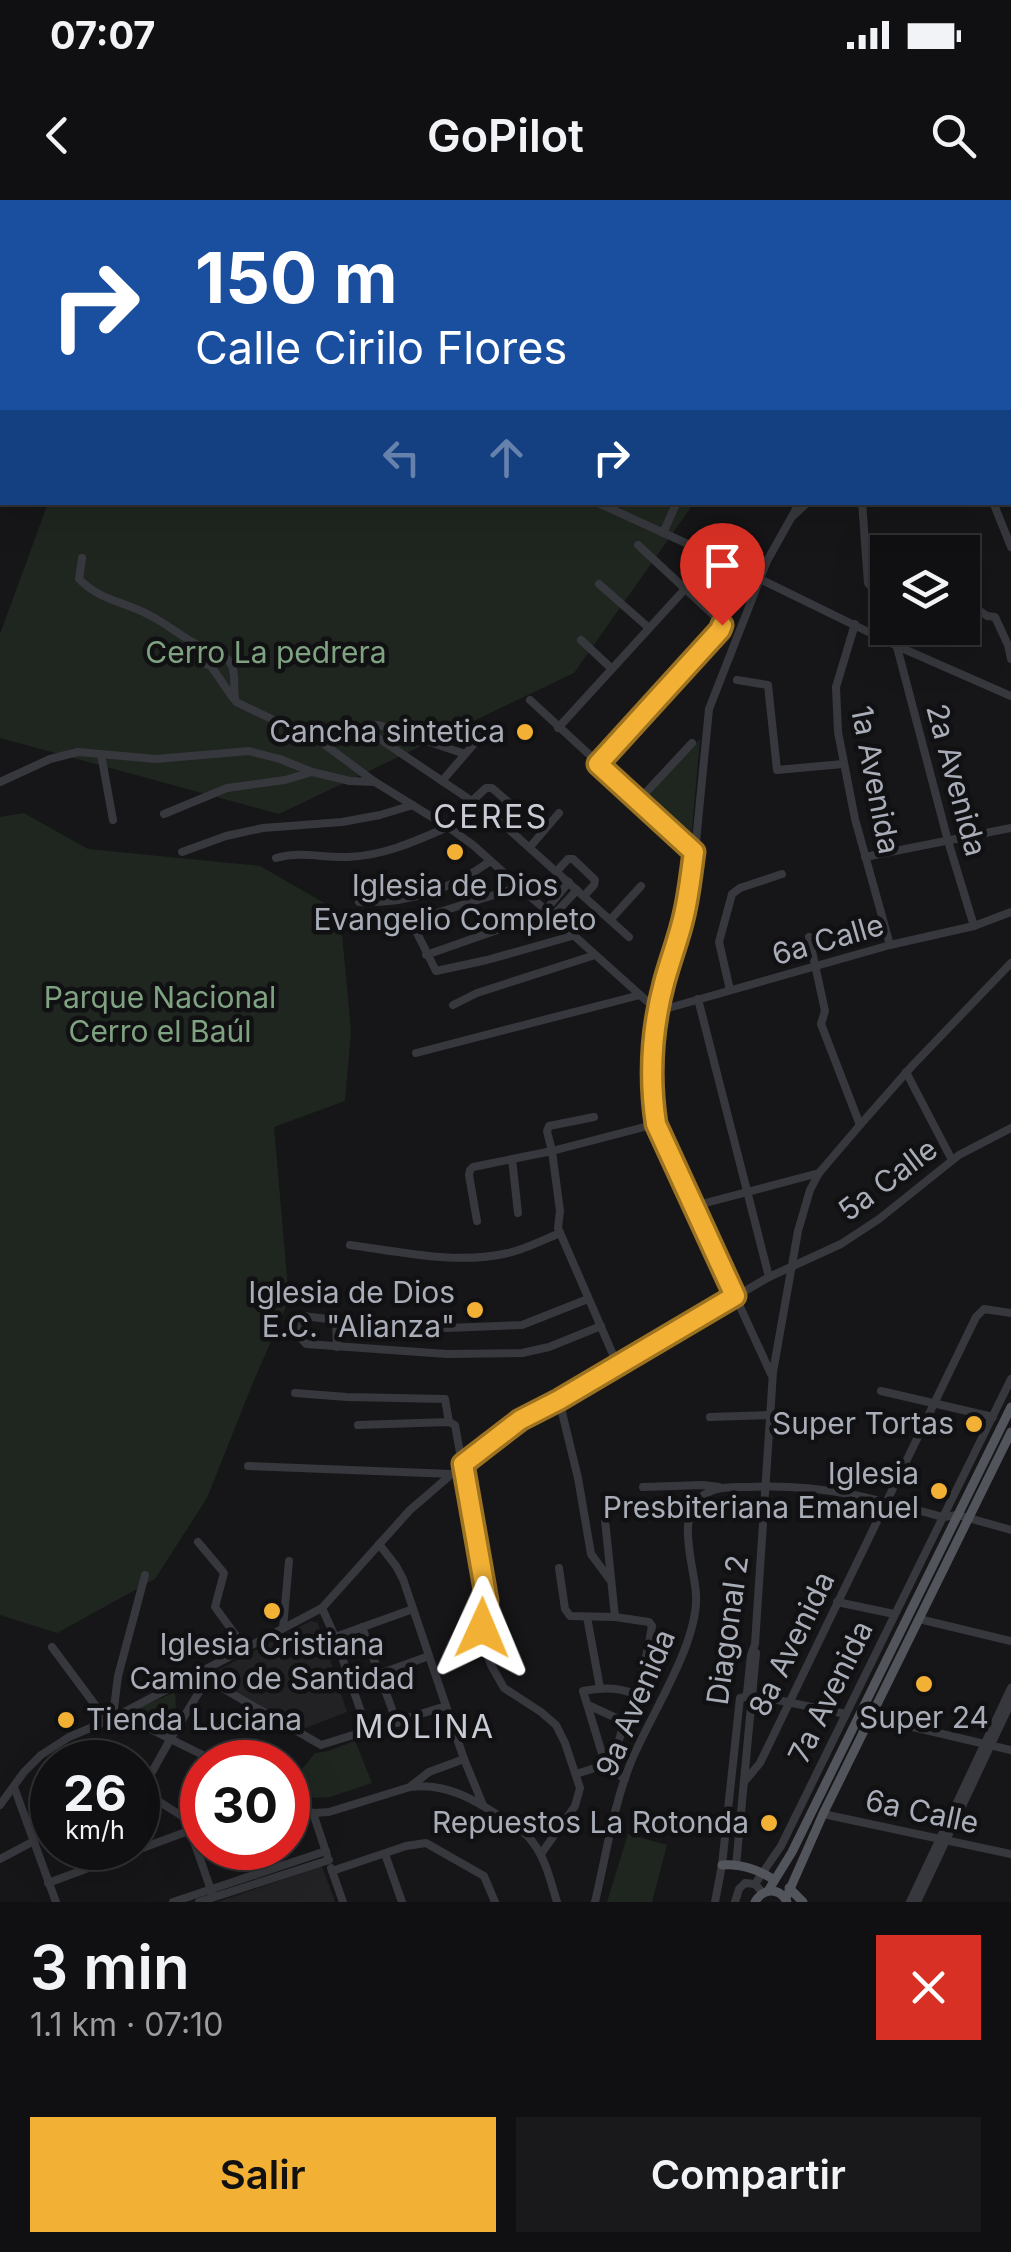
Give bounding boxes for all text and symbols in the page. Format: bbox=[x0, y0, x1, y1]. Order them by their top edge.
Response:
text: 07:07 bbox=[50, 12, 155, 58]
icon: back bbox=[30, 108, 85, 163]
text: GoPilot bbox=[427, 108, 584, 163]
icon: search bbox=[926, 108, 981, 163]
text: 150 m bbox=[195, 235, 398, 320]
icon: right bbox=[30, 240, 160, 370]
text: Calle Cirilo Flores bbox=[195, 320, 567, 375]
icon: left bbox=[374, 430, 429, 485]
icon: ahead bbox=[479, 430, 534, 485]
icon: right bbox=[584, 430, 639, 485]
pin bbox=[680, 523, 765, 626]
map controls bbox=[870, 535, 980, 645]
button: layers bbox=[870, 535, 980, 645]
icon: arrive bbox=[695, 538, 750, 593]
park label: Cerro La pedrera bbox=[145, 634, 387, 670]
street label: 2a Avenida bbox=[919, 700, 995, 860]
street label: 1a Avenida bbox=[844, 703, 908, 857]
place label: Cancha sintetica bbox=[269, 713, 505, 749]
marker: Cancha sintetica bbox=[514, 721, 536, 743]
district label: CERES bbox=[433, 797, 549, 836]
marker: Iglesia de Dios Evangelio Completo bbox=[444, 841, 466, 863]
place label: Iglesia de Dios Evangelio Completo bbox=[314, 867, 596, 937]
street label: 6a Calle bbox=[768, 906, 888, 972]
park label: Parque Nacional Cerro el Baúl bbox=[44, 979, 276, 1049]
street label: 5a Calle bbox=[831, 1130, 944, 1228]
place label: Iglesia de Dios E.C. "Alianza" bbox=[248, 1274, 455, 1344]
marker: Iglesia de Dios E.C. "Alianza" bbox=[464, 1299, 486, 1321]
place label: Super Tortas bbox=[772, 1405, 954, 1441]
marker: Super Tortas bbox=[963, 1413, 985, 1435]
place label: Iglesia Presbiteriana Emanuel bbox=[603, 1455, 919, 1525]
marker: Iglesia Presbiteriana Emanuel bbox=[928, 1480, 950, 1502]
street label: Diagonal 2 bbox=[699, 1553, 755, 1707]
street label: 8a Avenida bbox=[741, 1565, 842, 1722]
position arrow bbox=[430, 1576, 534, 1680]
marker: Iglesia Cristiana Camino de Santidad bbox=[261, 1600, 283, 1622]
street label: 7a Avenida bbox=[780, 1615, 880, 1768]
street label: 9a Avenida bbox=[588, 1624, 682, 1782]
place label: Iglesia Cristiana Camino de Santidad bbox=[129, 1626, 415, 1696]
marker: Super 24 bbox=[913, 1673, 935, 1695]
place label: Super 24 bbox=[859, 1699, 989, 1735]
place label: Tienda Luciana bbox=[86, 1701, 302, 1737]
district label: MOLINA bbox=[354, 1707, 496, 1746]
marker: Tienda Luciana bbox=[55, 1709, 77, 1731]
speed limit sign: 30 bbox=[180, 1740, 310, 1870]
text: 26 bbox=[63, 1763, 127, 1823]
street label: 6a Calle bbox=[862, 1781, 982, 1841]
place label: Repuestos La Rotonda bbox=[432, 1804, 749, 1840]
marker: Repuestos La Rotonda bbox=[758, 1812, 780, 1834]
text: km/h bbox=[65, 1815, 125, 1845]
text: 3 min bbox=[30, 1931, 190, 2003]
button: close bbox=[876, 1935, 981, 2040]
text: 1.1 km · 07:10 bbox=[30, 2005, 223, 2044]
button: Salir bbox=[30, 2117, 496, 2232]
button: Compartir bbox=[516, 2117, 981, 2232]

